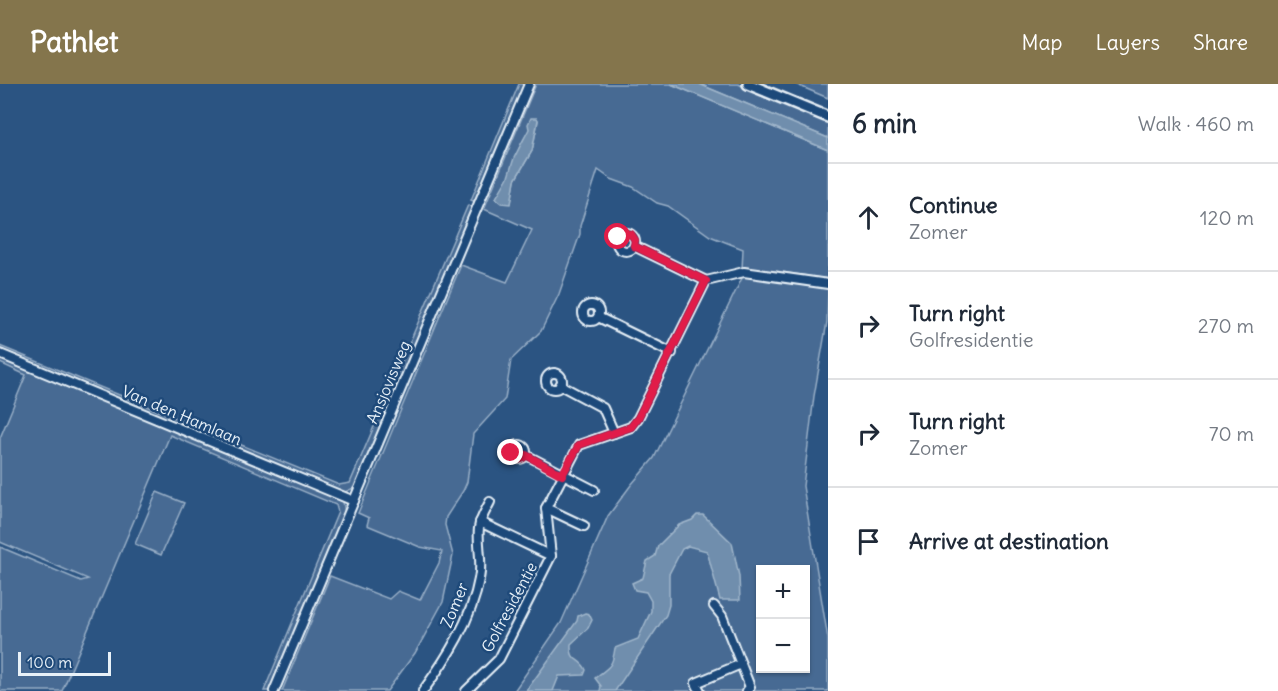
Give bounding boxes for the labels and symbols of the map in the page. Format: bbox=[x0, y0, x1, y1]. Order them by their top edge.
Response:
route start bbox=[604, 223, 630, 249]
street label: Ansjovisweg bbox=[362, 338, 414, 426]
street label: Van den Hamlaan bbox=[119, 381, 245, 449]
route end bbox=[497, 439, 523, 465]
street label: Golfresidentie bbox=[477, 558, 541, 656]
street label: Zomer bbox=[436, 579, 472, 630]
scale bar bbox=[18, 649, 111, 676]

